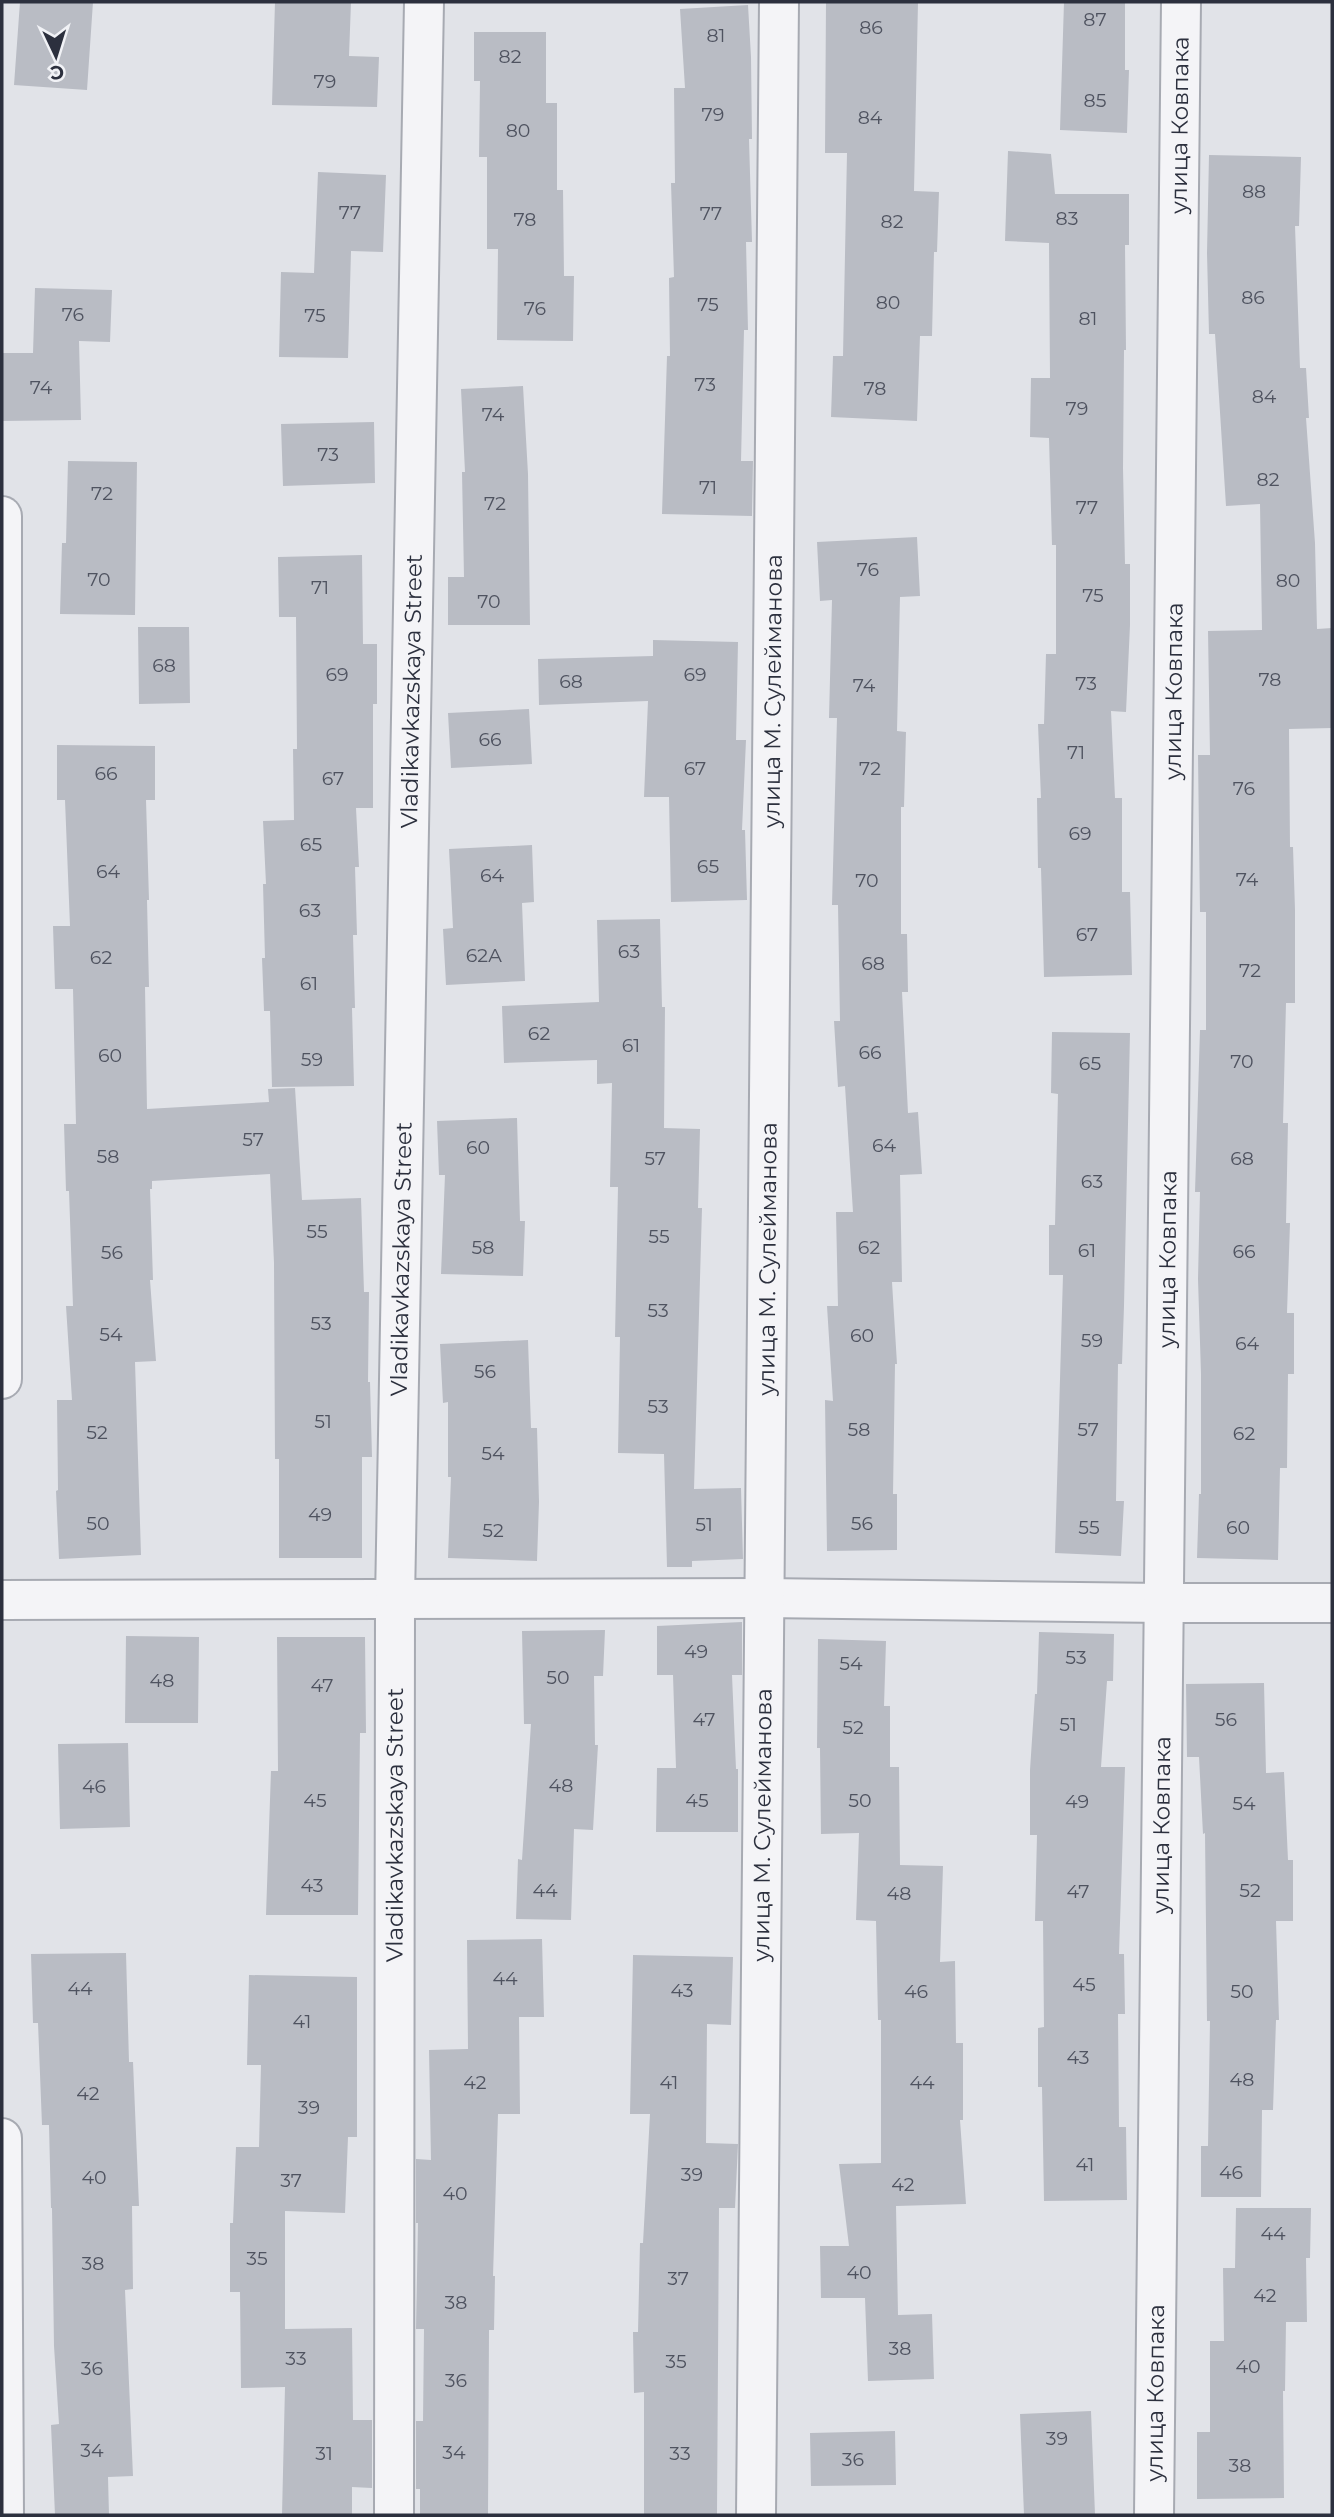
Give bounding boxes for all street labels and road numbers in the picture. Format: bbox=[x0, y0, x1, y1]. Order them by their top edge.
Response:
street label: улица Ковпака bbox=[1165, 36, 1195, 215]
street label: Vladikavkazskaya Street bbox=[395, 554, 428, 829]
street label: улица М. Сулейманова bbox=[757, 554, 788, 829]
street label: улица Ковпака bbox=[1159, 602, 1189, 781]
street label: Vladikavkazskaya Street bbox=[385, 1122, 418, 1397]
street label: улица М. Сулейманова bbox=[752, 1122, 783, 1397]
street label: улица Ковпака bbox=[1153, 1170, 1182, 1349]
street label: Vladikavkazskaya Street bbox=[381, 1688, 409, 1962]
street label: улица М. Сулейманова bbox=[747, 1688, 778, 1963]
street label: улица Ковпака bbox=[1146, 1736, 1176, 1915]
street label: улица Ковпака bbox=[1140, 2304, 1170, 2483]

